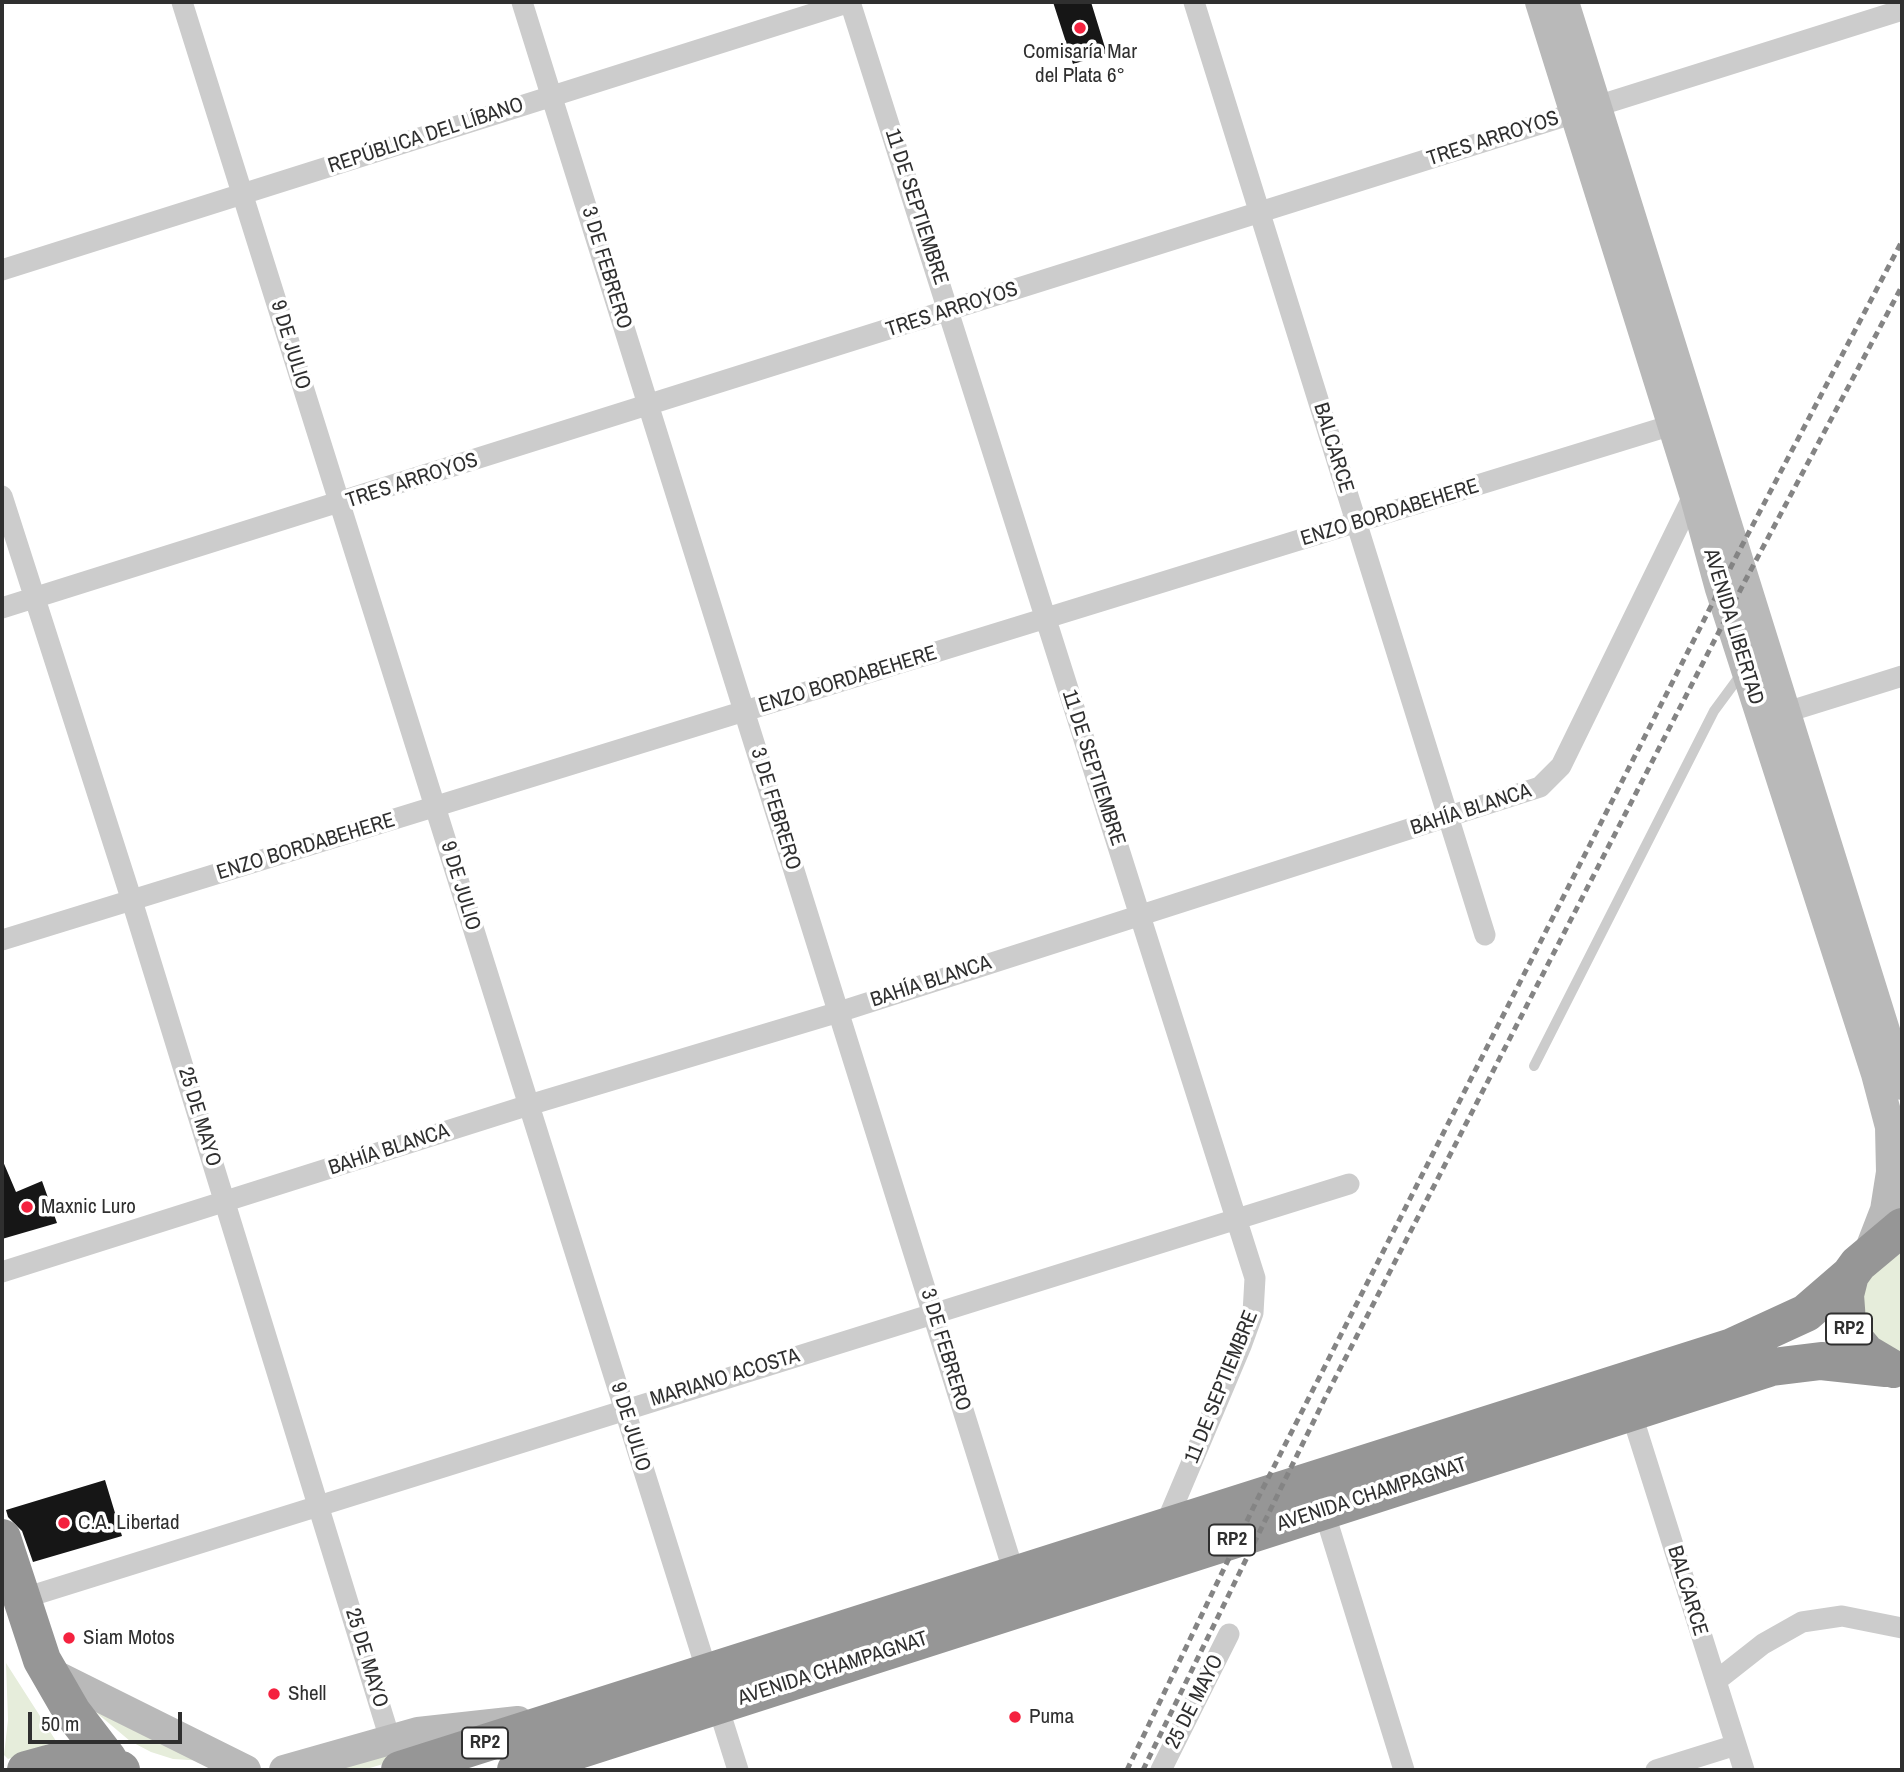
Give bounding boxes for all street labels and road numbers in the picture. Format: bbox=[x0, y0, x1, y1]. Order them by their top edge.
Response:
street label: REPÚBLICA DEL LÍBANO bbox=[325, 93, 527, 179]
street label: TRES ARROYOS bbox=[1424, 106, 1562, 172]
street label: 11 DE SEPTIEMBRE bbox=[879, 126, 953, 288]
street label: 3 DE FEBRERO bbox=[575, 204, 637, 332]
street label: TRES ARROYOS bbox=[883, 277, 1021, 343]
street label: 9 DE JULIO bbox=[265, 297, 315, 393]
street label: BALCARCE bbox=[1307, 400, 1359, 496]
street label: TRES ARROYOS bbox=[343, 448, 481, 514]
street label: ENZO BORDABEHERE bbox=[1298, 474, 1482, 552]
street label: AVENIDA LIBERTAD bbox=[1697, 546, 1769, 708]
street label: ENZO BORDABEHERE bbox=[756, 641, 940, 719]
street label: 11 DE SEPTIEMBRE bbox=[1056, 687, 1130, 849]
street label: 3 DE FEBRERO bbox=[744, 745, 806, 873]
street label: BAHÍA BLANCA bbox=[1407, 779, 1535, 841]
street label: ENZO BORDABEHERE bbox=[214, 808, 398, 886]
street label: 9 DE JULIO bbox=[435, 838, 485, 934]
street label: BAHÍA BLANCA bbox=[867, 951, 995, 1013]
street label: 25 DE MAYO bbox=[172, 1064, 226, 1170]
street label: BAHÍA BLANCA bbox=[325, 1119, 453, 1181]
street label: 3 DE FEBRERO bbox=[914, 1286, 976, 1414]
street label: 11 DE SEPTIEMBRE bbox=[1180, 1307, 1264, 1467]
road number: RP2 bbox=[1826, 1314, 1872, 1344]
street label: MARIANO ACOSTA bbox=[647, 1343, 803, 1413]
street label: 9 DE JULIO bbox=[605, 1379, 655, 1475]
street label: AVENIDA CHAMPAGNAT bbox=[1274, 1452, 1470, 1538]
road number: RP2 bbox=[1209, 1524, 1255, 1556]
street label: BALCARCE bbox=[1661, 1543, 1713, 1639]
street label: 25 DE MAYO bbox=[339, 1605, 393, 1711]
street label: AVENIDA CHAMPAGNAT bbox=[735, 1626, 931, 1712]
street label: 25 DE MAYO bbox=[1161, 1651, 1229, 1753]
road number: RP2 bbox=[462, 1728, 508, 1758]

